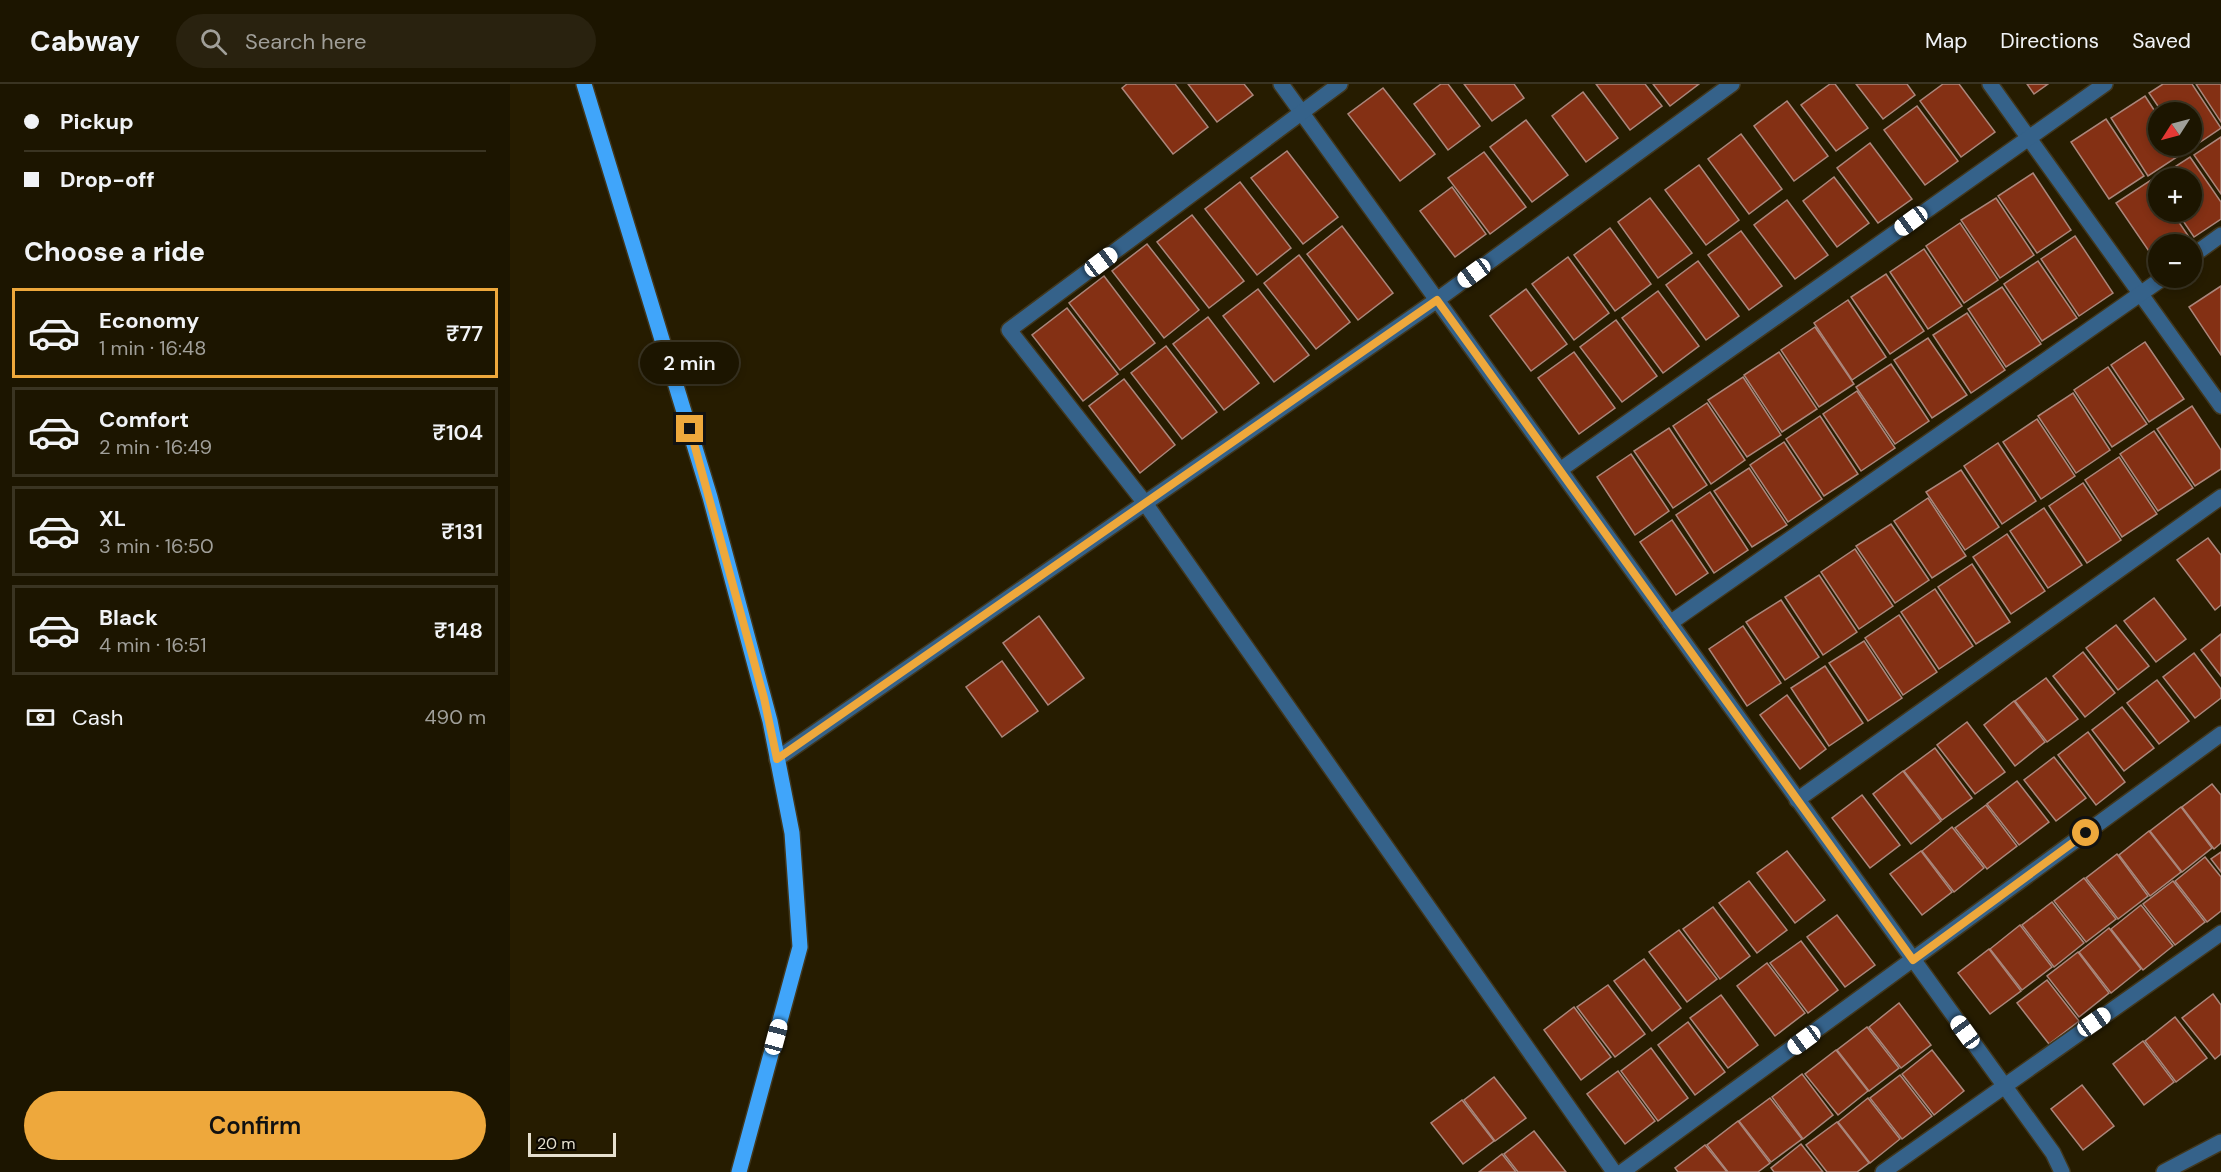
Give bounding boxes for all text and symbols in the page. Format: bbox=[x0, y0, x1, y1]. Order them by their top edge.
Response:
search box bbox=[176, 14, 596, 68]
text: Cabway bbox=[30, 23, 140, 60]
icon: search bbox=[197, 25, 230, 58]
text: Search here bbox=[245, 27, 366, 56]
text: Map bbox=[1925, 27, 1967, 55]
text: Directions bbox=[2000, 27, 2099, 55]
text: Saved bbox=[2132, 27, 2191, 55]
north arrow bbox=[2148, 102, 2202, 156]
map controls bbox=[2148, 102, 2202, 288]
text: Pickup bbox=[60, 107, 134, 136]
text: Drop-off bbox=[60, 165, 155, 194]
button: + bbox=[2148, 168, 2202, 222]
car bbox=[1891, 203, 1931, 239]
text: Choose a ride bbox=[24, 234, 205, 269]
button: − bbox=[2148, 234, 2202, 288]
car bbox=[1081, 244, 1121, 280]
car bbox=[1454, 255, 1494, 291]
icon: car bbox=[27, 306, 81, 360]
text: Economy bbox=[99, 306, 199, 335]
text: ₹77 bbox=[446, 319, 483, 348]
text: 1 min · 16:48 bbox=[99, 335, 206, 361]
callout: 2 min bbox=[640, 342, 740, 384]
text: 2 min bbox=[663, 350, 716, 376]
icon: car bbox=[27, 405, 81, 459]
text: Comfort bbox=[99, 405, 189, 434]
route end bbox=[676, 415, 703, 442]
text: ₹104 bbox=[432, 418, 483, 447]
text: 2 min · 16:49 bbox=[99, 434, 212, 460]
icon: car bbox=[27, 504, 81, 558]
text: XL bbox=[99, 504, 126, 533]
text: ₹131 bbox=[441, 517, 483, 546]
text: 3 min · 16:50 bbox=[99, 533, 214, 559]
icon: car bbox=[27, 603, 81, 657]
text: Black bbox=[99, 603, 158, 632]
text: ₹148 bbox=[434, 616, 483, 645]
text: 4 min · 16:51 bbox=[99, 632, 206, 658]
icon: cash bbox=[24, 701, 57, 734]
text: Cash bbox=[72, 703, 123, 732]
text: 490 m bbox=[424, 704, 486, 730]
route start bbox=[2072, 819, 2099, 846]
car bbox=[2074, 1004, 2114, 1040]
car bbox=[1947, 1012, 1983, 1052]
car bbox=[763, 1017, 789, 1057]
car bbox=[1784, 1022, 1824, 1058]
button: Confirm bbox=[24, 1091, 486, 1160]
scale bar bbox=[528, 1130, 616, 1158]
text: 20 m bbox=[537, 1133, 576, 1154]

